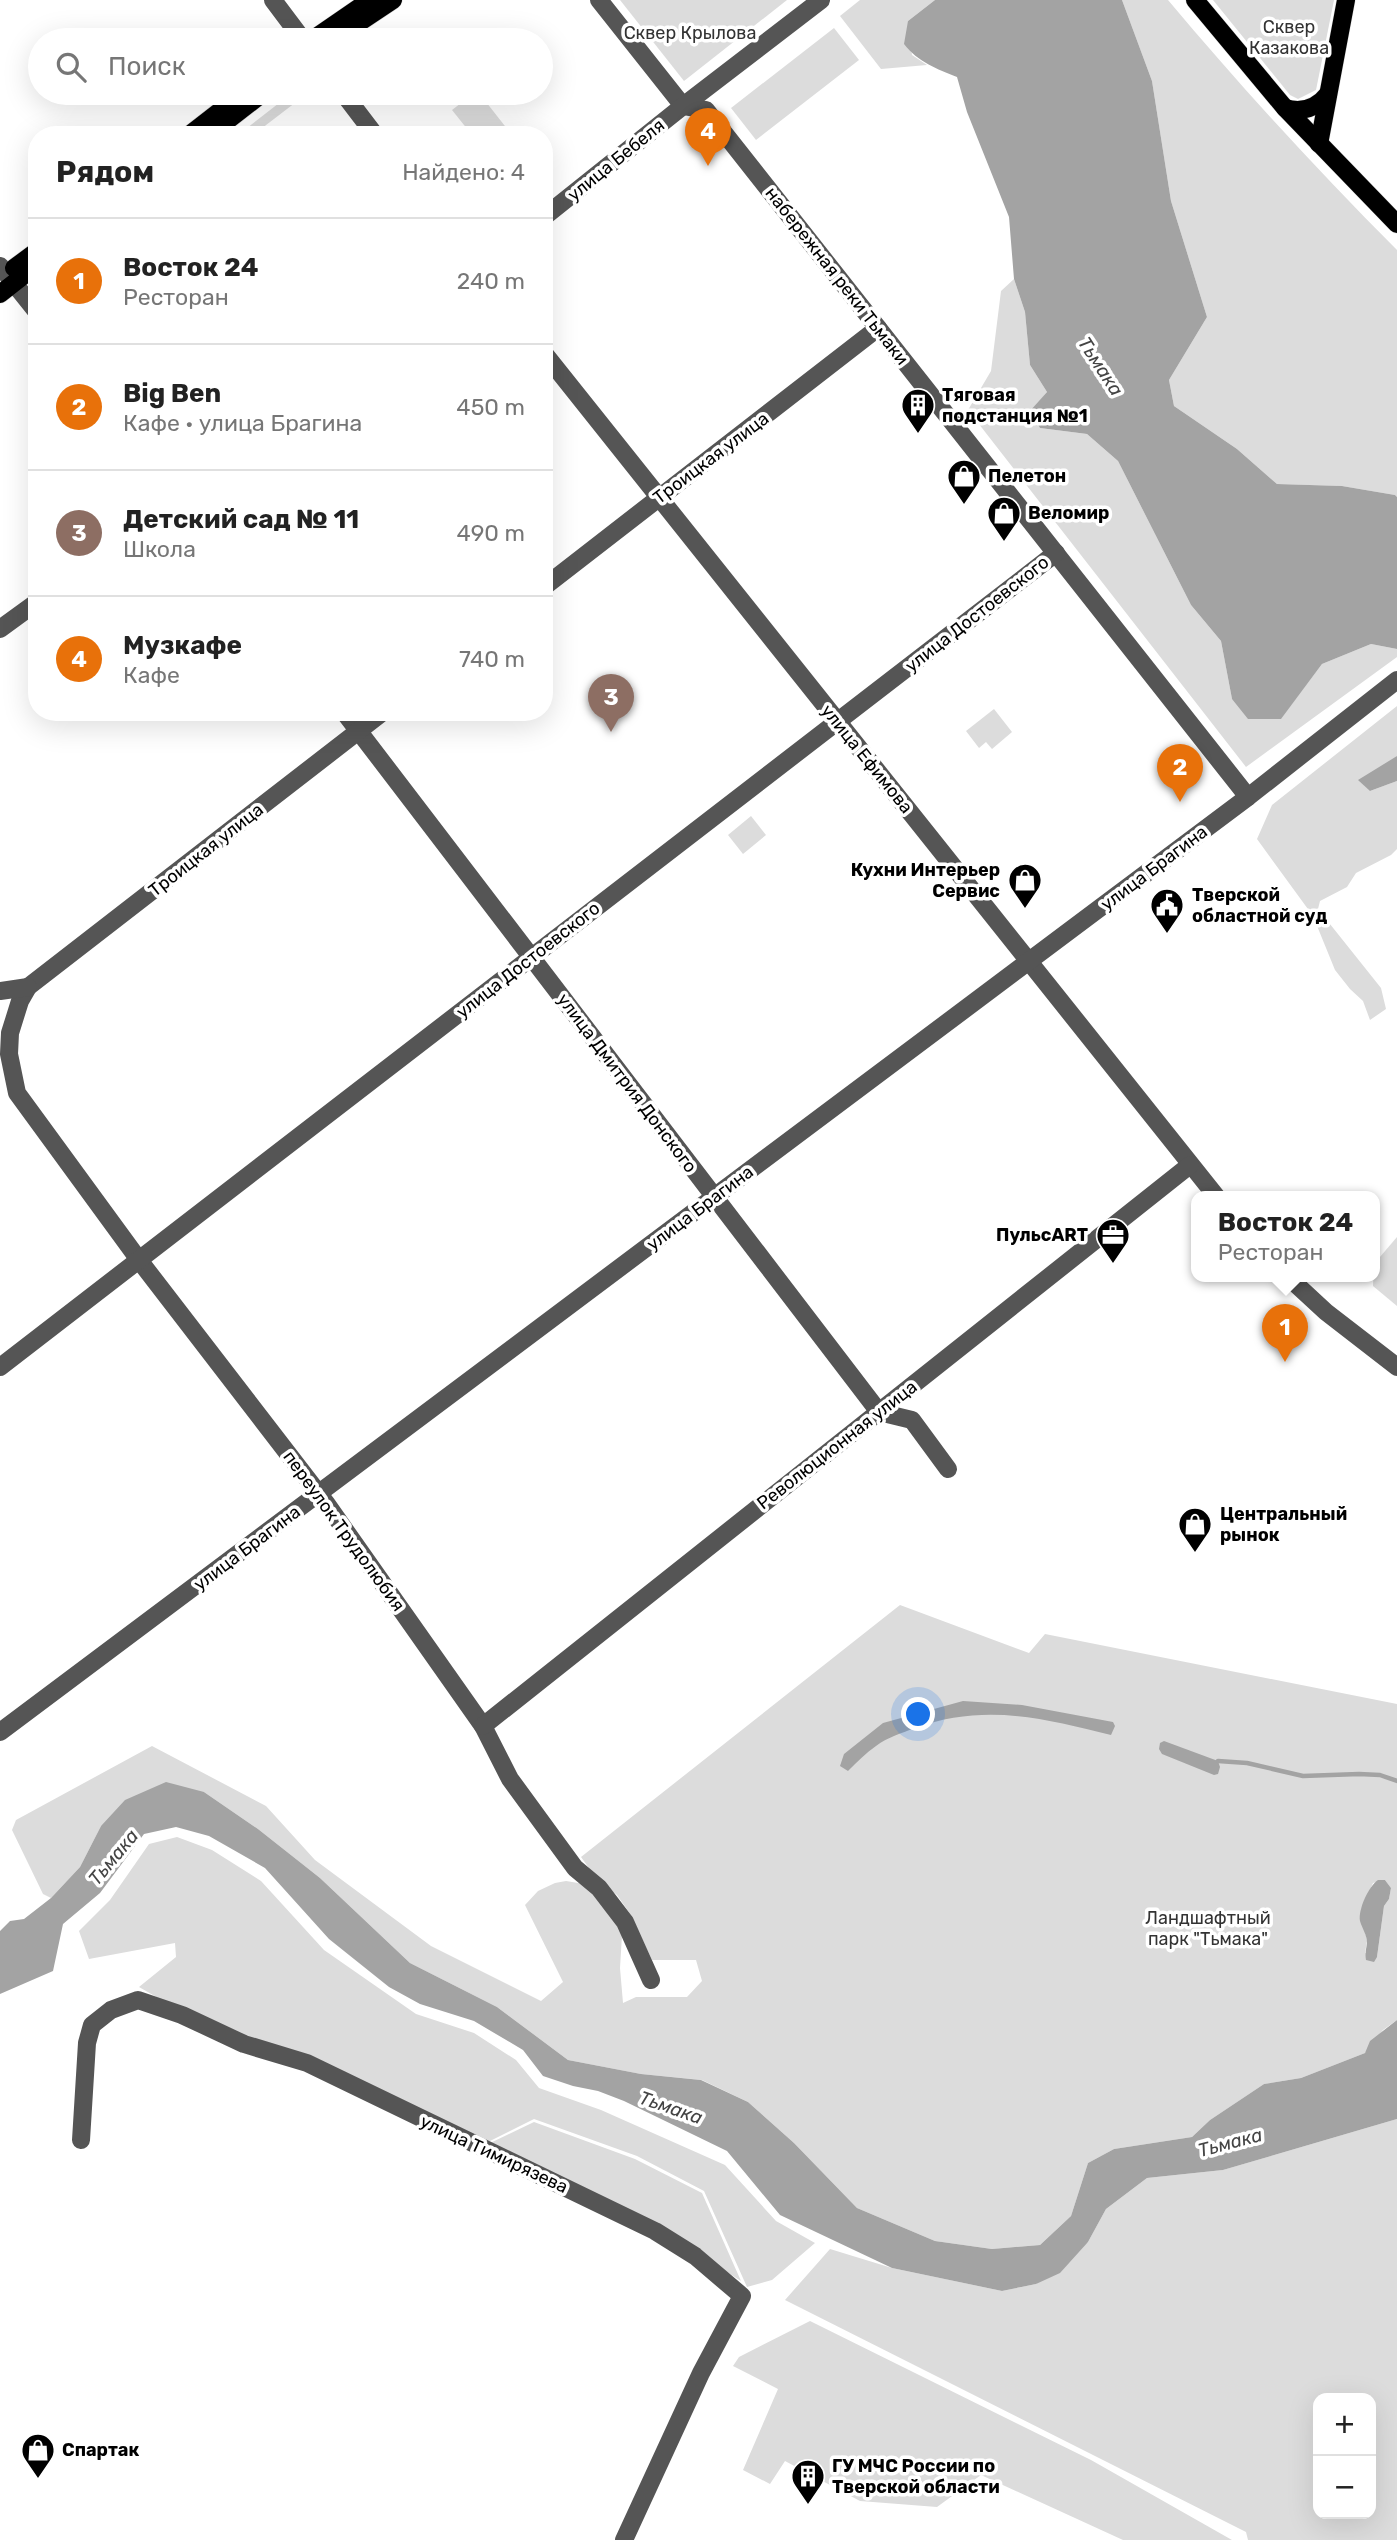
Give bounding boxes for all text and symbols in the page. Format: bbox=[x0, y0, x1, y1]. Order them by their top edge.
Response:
park label: Сквер Казакова bbox=[1249, 16, 1329, 59]
park label: Сквер Крылова bbox=[624, 22, 756, 44]
search box bbox=[28, 28, 553, 105]
icon: search bbox=[52, 48, 90, 86]
text: Поиск bbox=[108, 51, 186, 82]
pin: 4 bbox=[685, 108, 731, 166]
street label: улица Бебеля bbox=[563, 114, 669, 206]
text: Рядом bbox=[56, 154, 154, 190]
text: Найдено: 4 bbox=[402, 158, 525, 186]
street label: набережная реки Тьмаки bbox=[761, 183, 913, 369]
text: Восток 24 bbox=[123, 252, 259, 283]
text: 1 bbox=[73, 267, 85, 295]
text: 240 m bbox=[457, 267, 525, 295]
text: Ресторан bbox=[123, 283, 229, 311]
water label: Тьмака bbox=[1073, 332, 1128, 400]
text: Big Ben bbox=[123, 378, 221, 409]
place label: Тяговая подстанция №1 bbox=[942, 384, 1088, 427]
building icon: Тяговая подстанция №1 bbox=[899, 386, 937, 435]
text: 2 bbox=[72, 393, 86, 421]
text: 450 m bbox=[456, 393, 525, 421]
street label: Троицкая улица bbox=[649, 407, 773, 509]
text: Кафе · улица Брагина bbox=[123, 409, 362, 437]
shop icon: Пелетон bbox=[945, 457, 983, 506]
place label: Пелетон bbox=[988, 465, 1066, 487]
shop icon: Веломир bbox=[985, 494, 1023, 543]
place label: Веломир bbox=[1028, 502, 1109, 524]
text: Детский сад № 11 bbox=[123, 504, 359, 535]
text: 3 bbox=[71, 519, 87, 547]
text: 490 m bbox=[457, 519, 525, 547]
text: Школа bbox=[123, 535, 196, 563]
street label: улица Достоевского bbox=[901, 551, 1053, 677]
text: Музкафе bbox=[123, 630, 242, 661]
text: 4 bbox=[71, 645, 87, 673]
text: 740 m bbox=[459, 645, 525, 673]
text: Кафе bbox=[123, 661, 180, 689]
pin: 3 bbox=[588, 674, 634, 732]
street label: улица Ефимова bbox=[816, 700, 918, 818]
pin: 2 bbox=[1157, 744, 1203, 802]
street label: Троицкая улица bbox=[144, 798, 268, 902]
street label: улица Брагина bbox=[1096, 821, 1212, 915]
place label: Кухни Интерьер Сервис bbox=[851, 859, 1000, 902]
shop icon: Кухни Интерьер Сервис bbox=[1006, 861, 1044, 910]
place label: Тверской областной суд bbox=[1192, 884, 1327, 927]
public building icon: Тверской областной суд bbox=[1148, 886, 1186, 935]
street label: улица Достоевского bbox=[452, 897, 604, 1023]
street label: улица Дмитрия Донского bbox=[552, 989, 702, 1177]
street label: улица Брагина bbox=[642, 1161, 758, 1255]
popup bbox=[1191, 1191, 1380, 1282]
text: Восток 24 bbox=[1218, 1207, 1353, 1238]
office icon: ПульсART bbox=[1094, 1216, 1132, 1265]
place label: ПульсART bbox=[996, 1224, 1088, 1246]
text: Ресторан bbox=[1218, 1238, 1323, 1266]
pin: 1 bbox=[1262, 1304, 1308, 1362]
street label: Революционная улица bbox=[753, 1376, 921, 1514]
street label: переулок Трудолюбия bbox=[278, 1446, 410, 1616]
street label: улица Брагина bbox=[189, 1501, 305, 1595]
place label: Центральный рынок bbox=[1220, 1503, 1347, 1546]
shop icon: Центральный рынок bbox=[1176, 1505, 1214, 1554]
your location bbox=[901, 1697, 935, 1731]
water label: Тьмака bbox=[83, 1825, 143, 1890]
park label: Ландшафтный парк "Тьмака" bbox=[1145, 1907, 1271, 1950]
water label: Тьмака bbox=[636, 2086, 706, 2129]
street label: улица Тимирязева bbox=[417, 2110, 571, 2198]
water label: Тьмака bbox=[1195, 2123, 1265, 2162]
map controls bbox=[1313, 2393, 1376, 2519]
button: + bbox=[1313, 2393, 1376, 2456]
shop icon: Спартак bbox=[19, 2431, 57, 2480]
place label: Спартак bbox=[62, 2439, 139, 2461]
place label: ГУ МЧС России по Тверской области bbox=[832, 2455, 1000, 2498]
button: − bbox=[1313, 2456, 1376, 2519]
building icon: ГУ МЧС России по Тверской области bbox=[789, 2457, 827, 2506]

